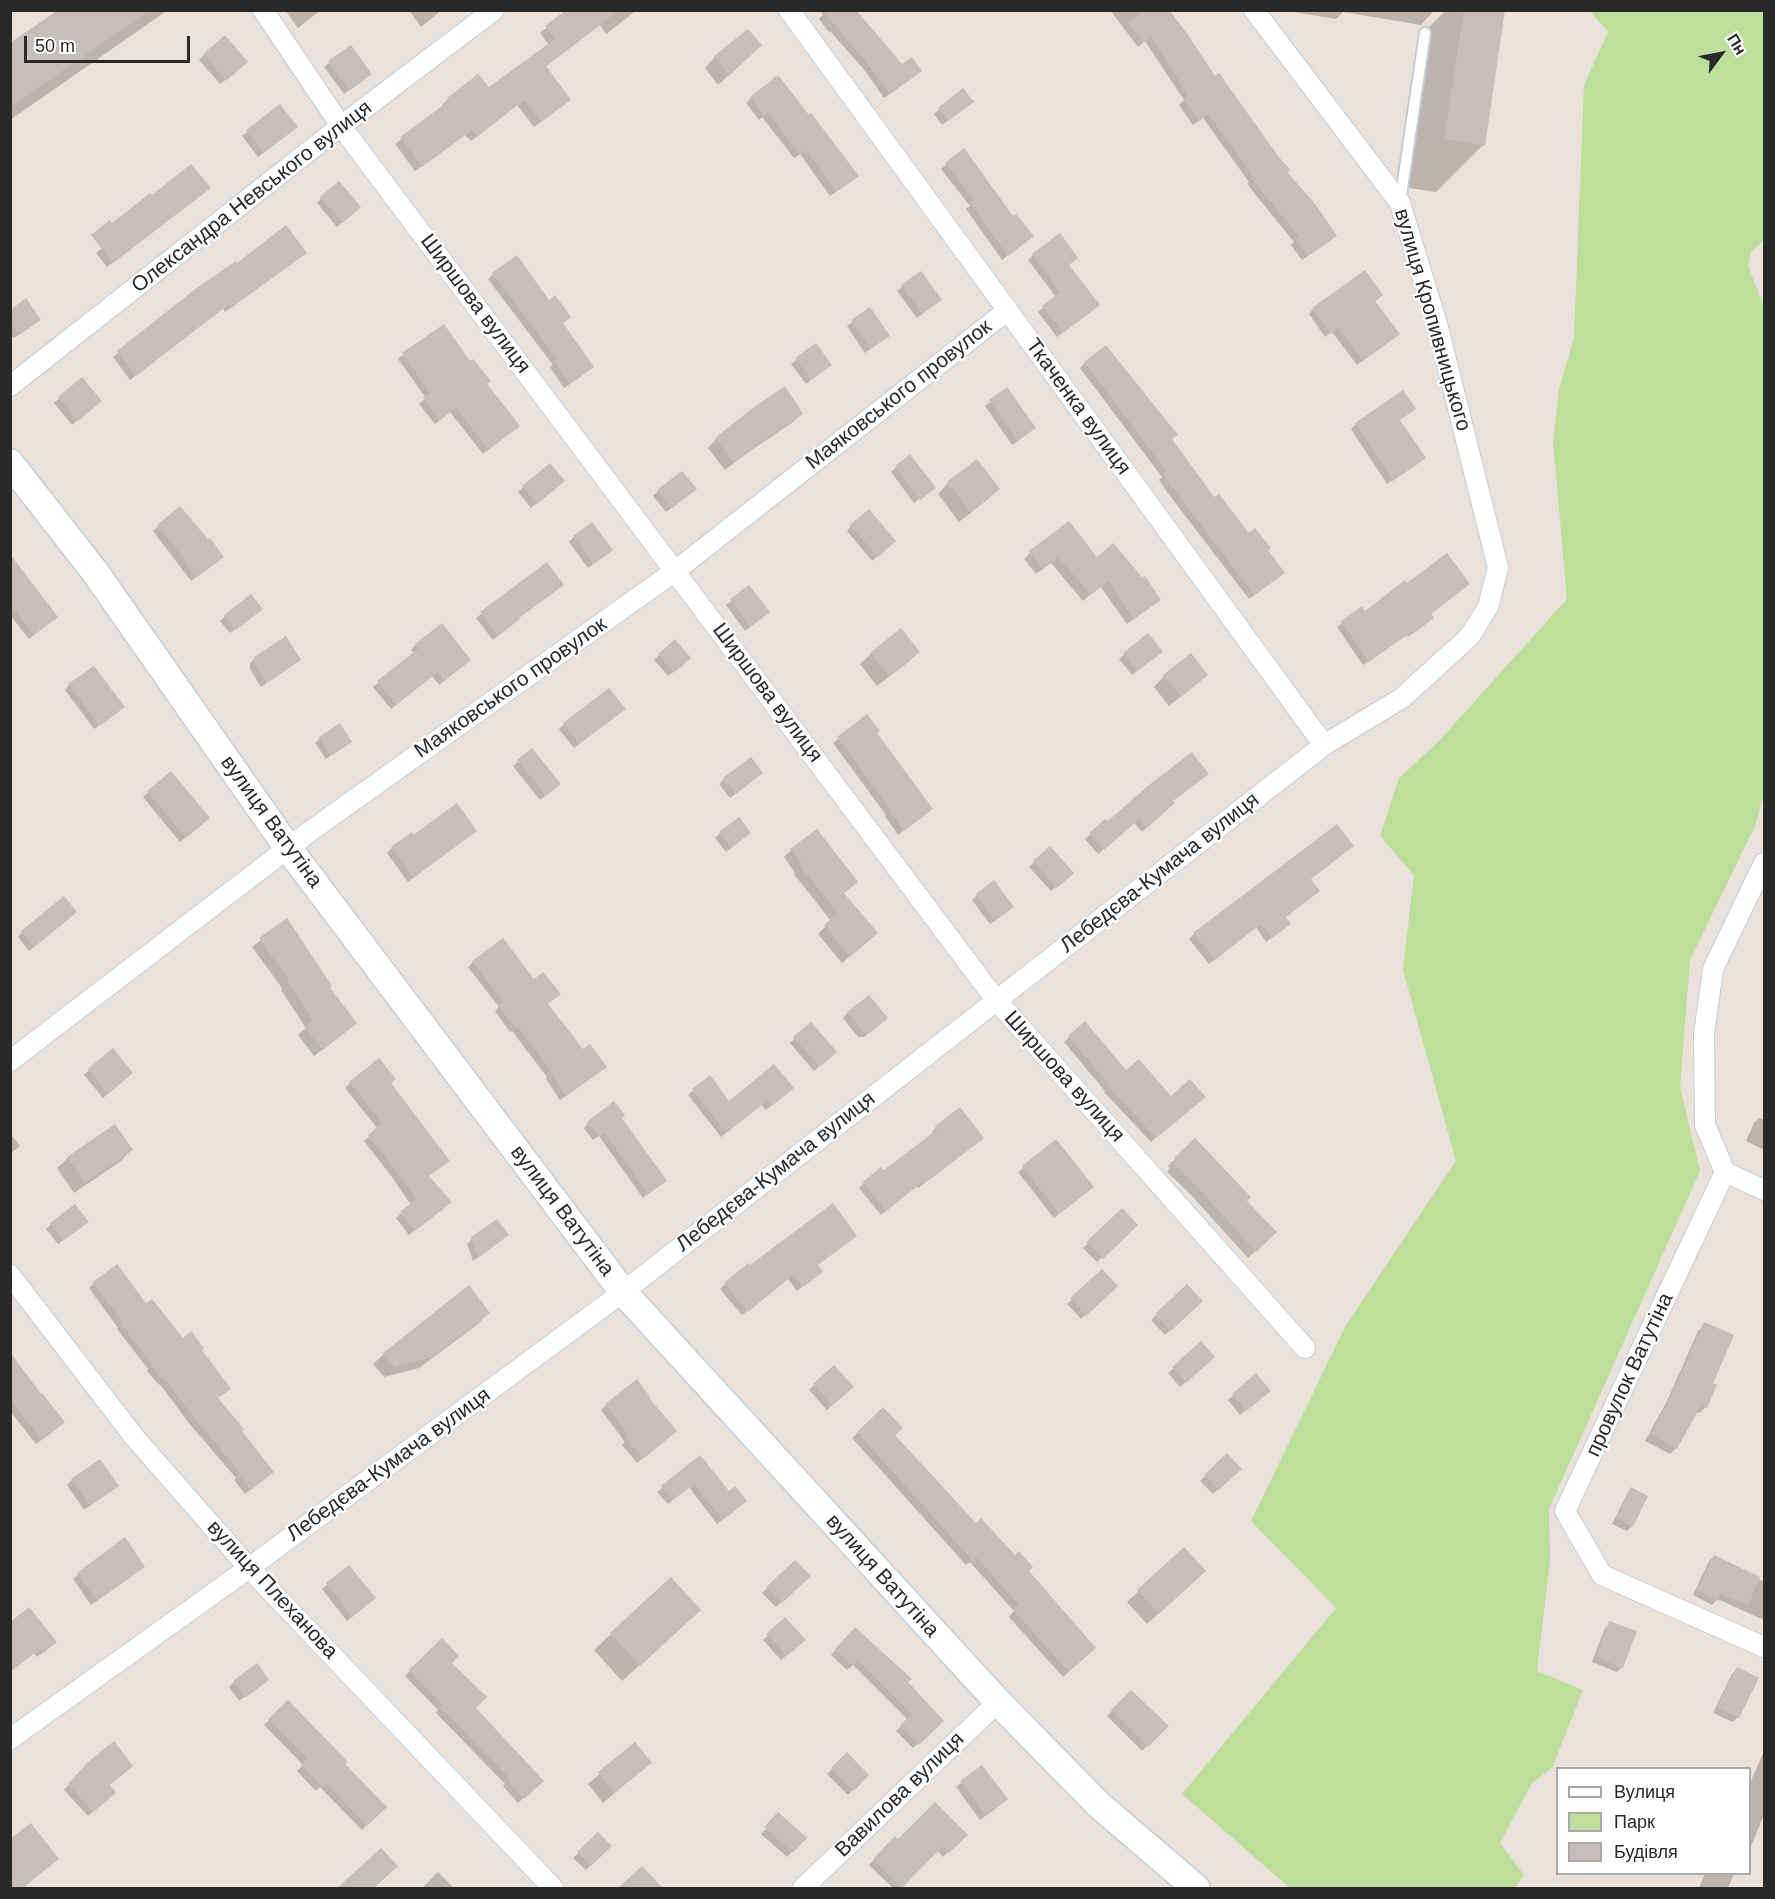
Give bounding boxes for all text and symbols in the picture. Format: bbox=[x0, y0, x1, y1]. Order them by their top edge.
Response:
scale bar bbox=[27, 24, 194, 62]
north arrow bbox=[1691, 24, 1751, 84]
text: Пн bbox=[1724, 31, 1750, 58]
text: 50 m bbox=[35, 36, 75, 56]
street label: Олександра Невського вулиця bbox=[127, 95, 377, 299]
street label: вулиця Кропивницького bbox=[1388, 206, 1476, 434]
street label: Ширшова вулиця bbox=[414, 229, 536, 379]
street label: Маяковського провулок bbox=[801, 315, 997, 475]
street label: Ткаченка вулиця bbox=[1020, 334, 1136, 480]
street label: Маяковського провулок bbox=[410, 612, 612, 764]
street label: Ширшова вулиця bbox=[706, 618, 828, 768]
street label: вулиця Ватутіна bbox=[215, 751, 327, 893]
street label: Лебедєва-Кумача вулиця bbox=[1056, 787, 1264, 959]
street label: Ширшова вулиця bbox=[999, 1006, 1129, 1148]
street label: Лебедєва-Кумача вулиця bbox=[672, 1086, 880, 1258]
street label: вулиця Ватутіна bbox=[505, 1141, 619, 1281]
street label: провулок Ватутіна bbox=[1581, 1289, 1679, 1461]
street label: Лебедєва-Кумача вулиця bbox=[282, 1383, 496, 1547]
street label: вулиця Ватутіна bbox=[820, 1509, 944, 1643]
street label: вулиця Плеханова bbox=[201, 1515, 343, 1665]
street label: Вавилова вулиця bbox=[830, 1727, 970, 1863]
legend bbox=[1556, 1767, 1751, 1875]
text: Вулиця bbox=[1614, 1782, 1675, 1802]
text: Парк bbox=[1614, 1812, 1655, 1832]
text: Будівля bbox=[1614, 1842, 1678, 1862]

